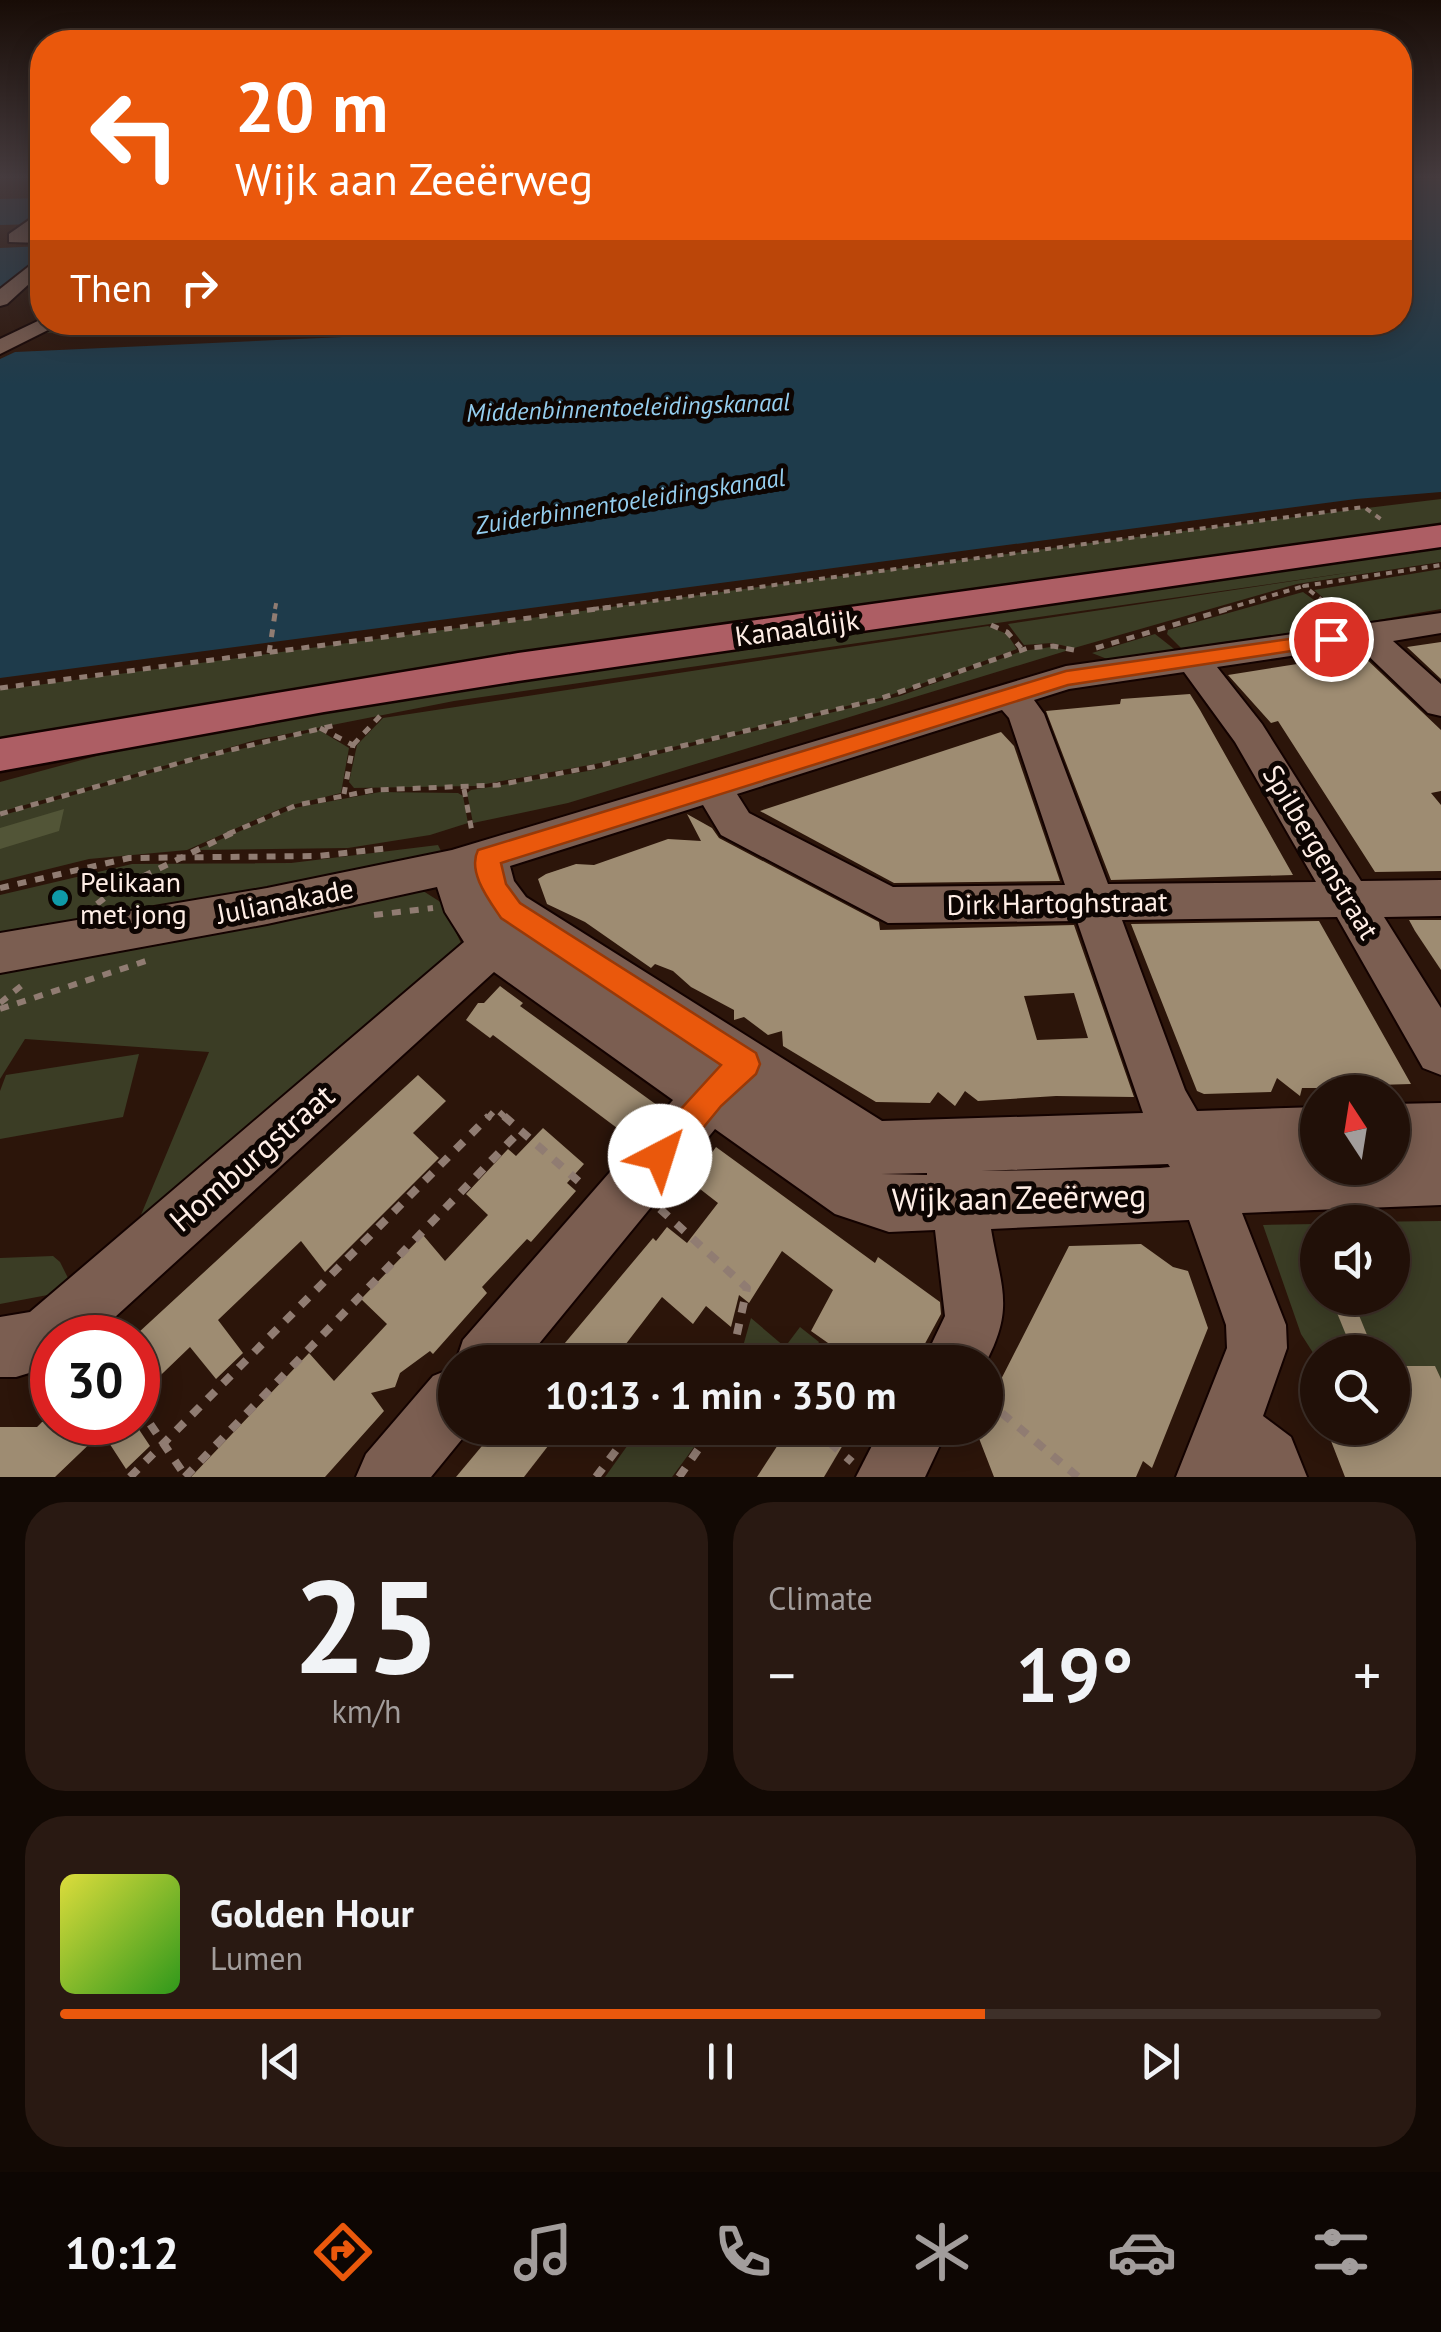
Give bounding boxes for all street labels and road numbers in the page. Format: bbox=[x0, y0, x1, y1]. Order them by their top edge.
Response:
street label: Kanaaldijk bbox=[733, 600, 862, 655]
street label: Spilbergenstraat bbox=[1255, 758, 1388, 946]
street label: Julianakade bbox=[212, 869, 356, 932]
street label: Dirk Hartoghstraat bbox=[946, 882, 1168, 923]
street label: Homburgstraat bbox=[160, 1074, 343, 1240]
street label: Wijk aan Zeeërweg bbox=[891, 1174, 1147, 1220]

